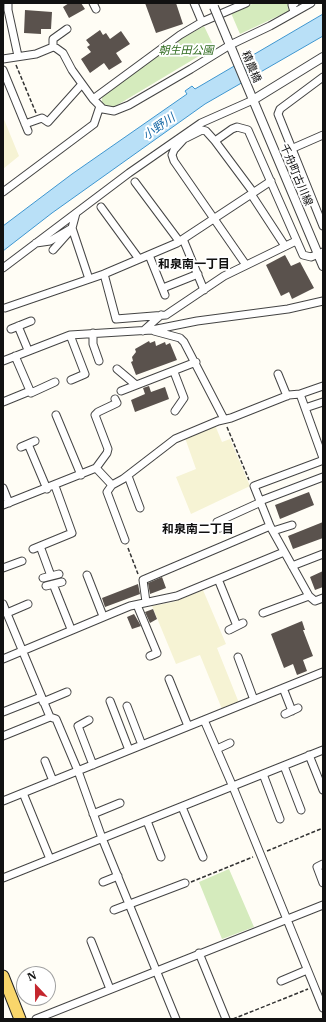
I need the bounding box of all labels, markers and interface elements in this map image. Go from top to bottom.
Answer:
park label: 朝生田公園 [159,44,213,58]
street label: 精農橋 [238,49,264,85]
water label: 小野川 [140,111,178,143]
street label: 千舟町古川線 [277,142,315,208]
district label: 和泉南一丁目 [158,258,230,272]
district label: 和泉南二丁目 [162,523,234,537]
north arrow [16,966,56,1006]
text: N [25,968,39,984]

